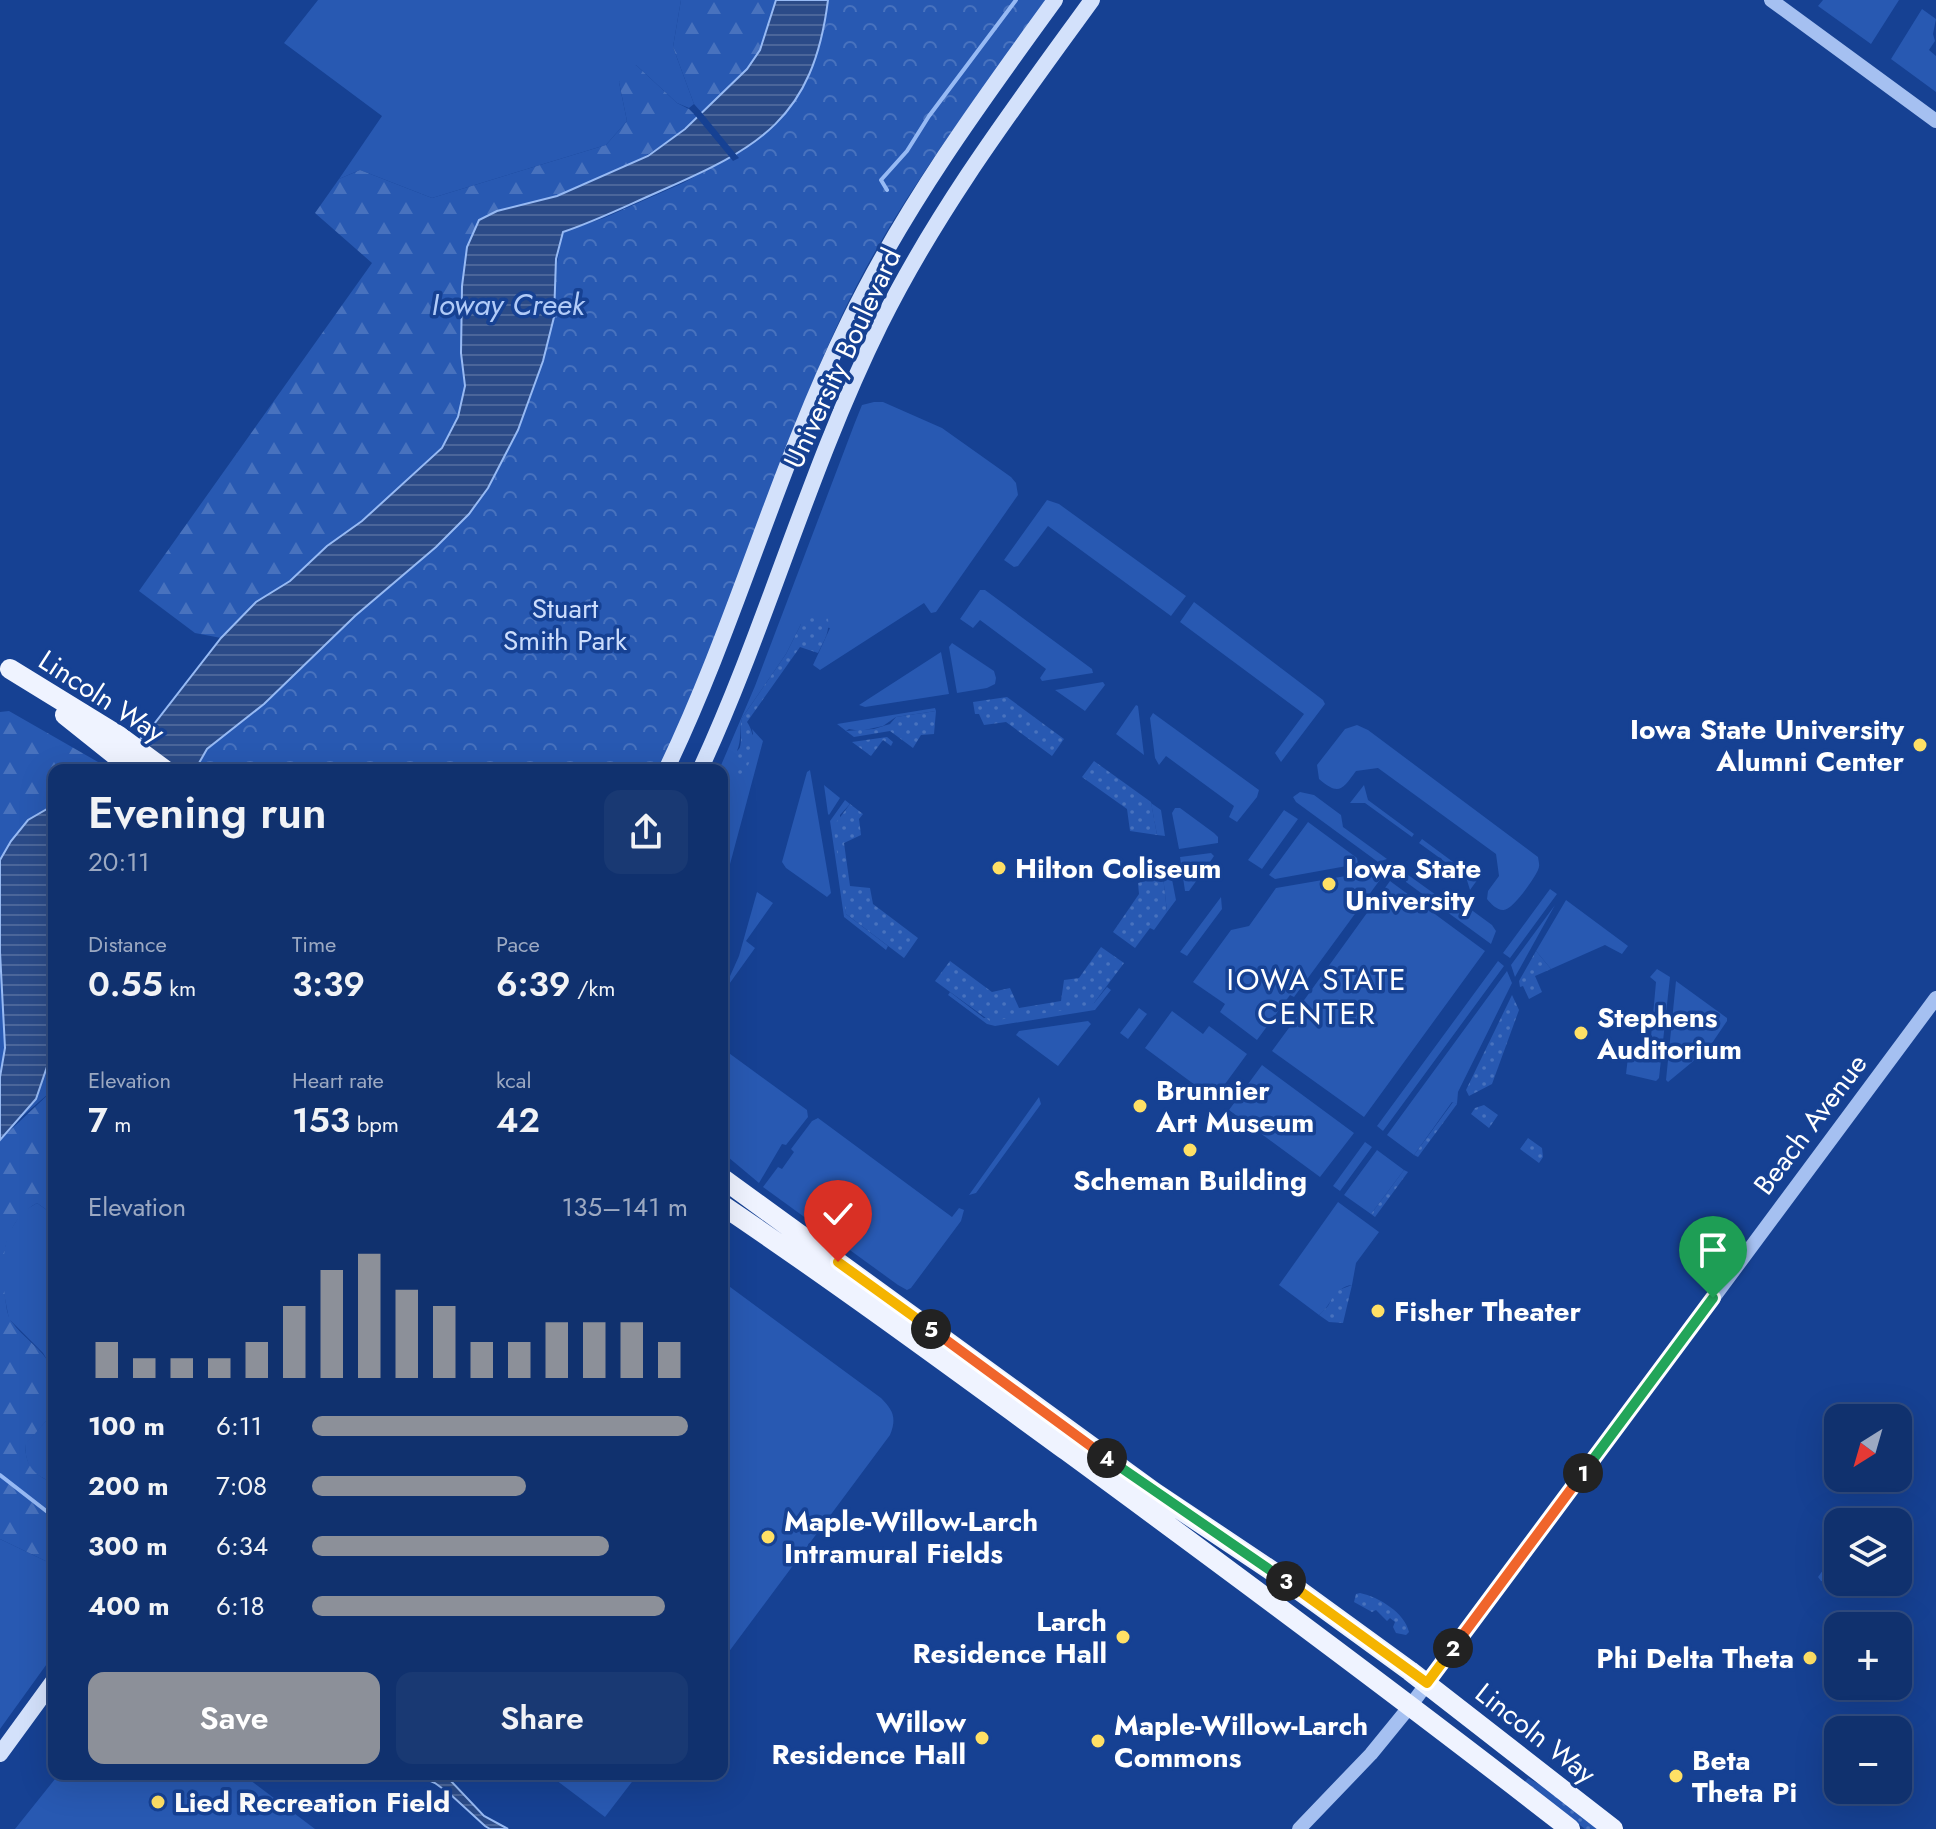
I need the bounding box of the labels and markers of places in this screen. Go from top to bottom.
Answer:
place label: Iowa State University Alumni Center [1630,709,1904,782]
marker: Iowa State University Alumni Center [1911,736,1929,754]
place label: Hilton Coliseum [1015,848,1222,889]
place label: Iowa State University [1345,848,1481,921]
marker: Hilton Coliseum [990,859,1008,877]
marker: Iowa State University [1320,875,1338,893]
place label: Stephens Auditorium [1596,997,1742,1070]
marker: Stephens Auditorium [1572,1024,1590,1042]
place label: Brunnier Art Museum [1155,1070,1314,1143]
marker: Brunnier Art Museum [1131,1097,1149,1115]
marker: Scheman Building [1181,1141,1199,1159]
place label: Scheman Building [1073,1160,1307,1201]
pin [804,1180,872,1262]
pin [1679,1216,1747,1298]
place label: Fisher Theater [1394,1291,1582,1332]
marker: Fisher Theater [1369,1302,1387,1320]
pin: 5 [911,1309,951,1349]
pin: 4 [1087,1438,1127,1478]
pin: 1 [1563,1453,1603,1493]
place label: Maple-Willow-Larch Intramural Fields [784,1501,1038,1574]
marker: Maple-Willow-Larch Intramural Fields [759,1528,777,1546]
pin: 3 [1266,1561,1306,1601]
place label: Larch Residence Hall [912,1601,1107,1674]
marker: Larch Residence Hall [1114,1628,1132,1646]
pin: 2 [1433,1628,1473,1668]
place label: Phi Delta Theta [1596,1638,1794,1679]
marker: Phi Delta Theta [1801,1649,1819,1667]
place label: Willow Residence Hall [771,1702,967,1775]
place label: Maple-Willow-Larch Commons [1114,1705,1368,1778]
marker: Willow Residence Hall [973,1729,991,1747]
marker: Maple-Willow-Larch Commons [1089,1732,1107,1750]
place label: Beta Theta Pi [1692,1740,1797,1813]
marker: Beta Theta Pi [1667,1767,1685,1785]
place label: Lied Recreation Field [174,1782,450,1823]
marker: Lied Recreation Field [149,1793,167,1811]

